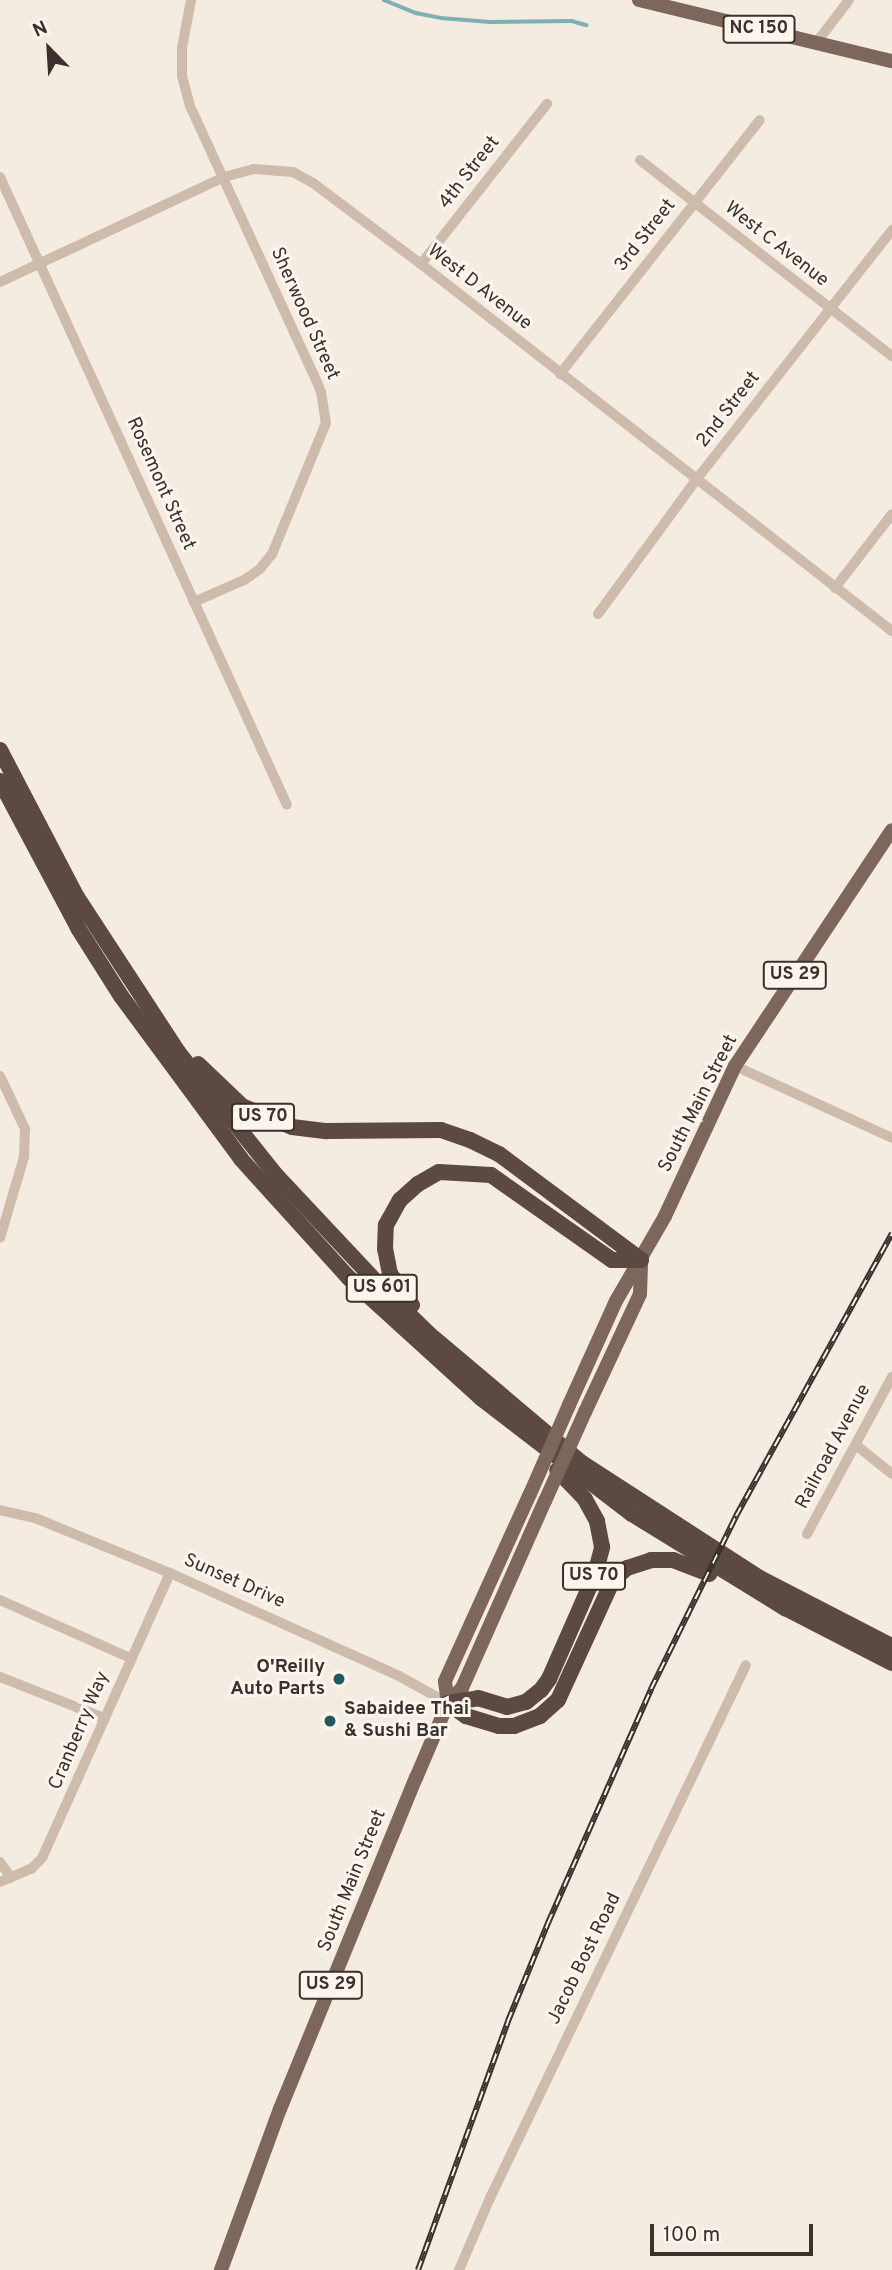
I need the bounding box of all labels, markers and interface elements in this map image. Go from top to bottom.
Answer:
north arrow [14,14,84,84]
road number: NC 150 [722,15,796,44]
text: N [29,16,52,44]
street label: 4th Street [435,132,505,214]
street label: 3rd Street [611,195,681,277]
street label: West C Avenue [719,197,833,293]
street label: West D Avenue [422,240,536,336]
street label: Sherwood Street [265,244,343,384]
street label: 2nd Street [692,367,766,453]
street label: Rosemont Street [121,414,199,554]
road number: US 29 [762,960,828,990]
street label: South Main Street [654,1031,744,1177]
road number: US 70 [230,1102,296,1132]
road number: US 601 [345,1274,419,1302]
street label: Railroad Avenue [791,1380,877,1514]
street label: Sunset Drive [180,1550,288,1614]
road number: US 70 [561,1562,627,1590]
place label: O'Reilly Auto Parts [230,1657,325,1701]
street label: Cranberry Way [45,1668,115,1794]
marker: O'Reilly Auto Parts [331,1671,347,1687]
place label: Sabaidee Thai & Sushi Bar [344,1699,469,1743]
marker: Sabaidee Thai & Sushi Bar [322,1713,338,1729]
street label: South Main Street [314,1807,392,1955]
street label: Jacob Bost Road [543,1890,627,2028]
road number: US 29 [298,1970,364,1999]
scale bar [654,2210,817,2254]
text: 100 m [663,2222,720,2249]

